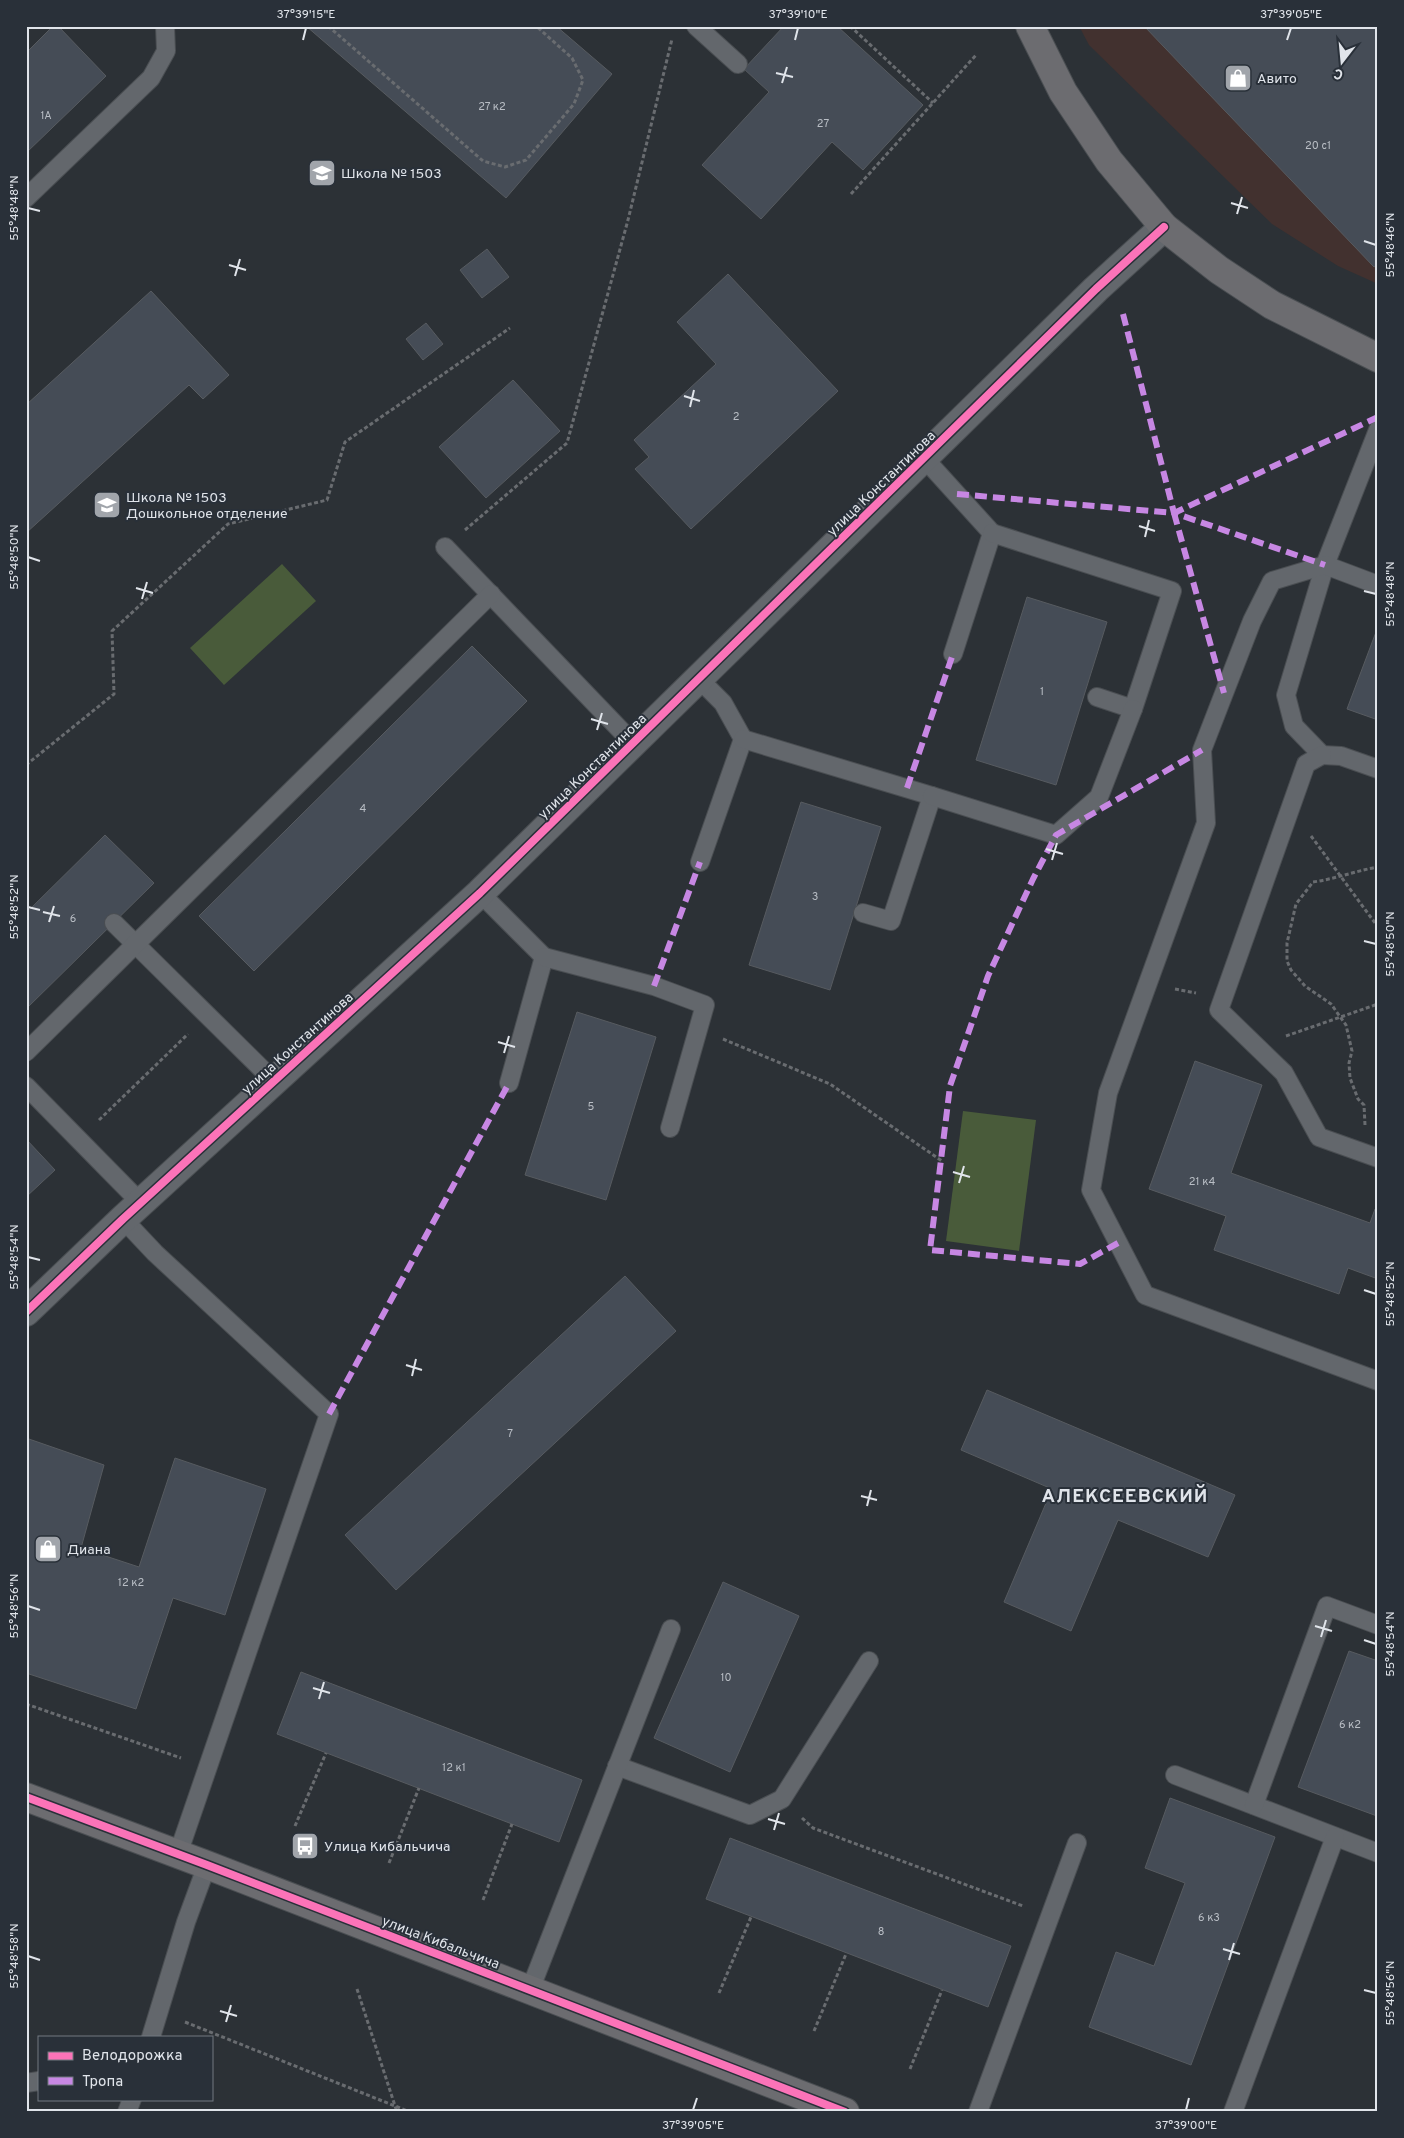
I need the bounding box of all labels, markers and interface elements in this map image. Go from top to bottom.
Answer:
text: 37°39'15"E [277,7,335,23]
text: 37°39'10"E [768,7,828,23]
text: 37°39'05"E [1260,7,1322,23]
north arrow [1316,38,1366,88]
shop icon: Авито [1223,63,1253,93]
text: С [1332,64,1345,82]
place label: Авито [1257,71,1297,88]
house number: 27 к2 [478,100,506,114]
house number: 1А [40,109,52,123]
house number: 27 [817,117,829,131]
house number: 20 с1 [1305,139,1331,153]
school or university icon: Школа № 1503 [307,158,337,188]
place label: Школа № 1503 [341,166,442,183]
text: 55°48'48"N [7,175,23,241]
text: 55°48'46"N [1383,212,1399,278]
house number: 2 [733,410,739,424]
street label: улица Константинова [824,428,940,540]
school or university icon: Школа № 1503 Дошкольное отделение [92,490,122,520]
place label: Школа № 1503 Дошкольное отделение [126,490,288,523]
text: 55°48'50"N [7,524,23,590]
text: 55°48'48"N [1383,561,1399,627]
house number: 1 [1040,685,1044,699]
street label: улица Константинова [535,711,651,823]
house number: 4 [360,802,367,816]
text: 55°48'52"N [7,874,23,940]
house number: 3 [812,890,818,904]
text: 55°48'50"N [1383,911,1399,977]
house number: 6 [70,912,76,926]
street label: улица Константинова [239,990,357,1099]
house number: 5 [588,1100,595,1114]
house number: 21 к4 [1189,1175,1215,1189]
text: 55°48'54"N [7,1224,23,1290]
text: 55°48'52"N [1383,1261,1399,1327]
house number: 7 [507,1427,513,1441]
district label: АЛЕКСЕЕВСКИЙ [1042,1484,1208,1509]
shop icon: Диана [33,1534,63,1564]
place label: Диана [67,1542,111,1559]
text: 55°48'56"N [7,1573,23,1639]
house number: 12 к2 [118,1576,144,1590]
text: 55°48'54"N [1383,1611,1399,1677]
house number: 10 [720,1671,732,1685]
house number: 6 к2 [1339,1718,1361,1732]
house number: 12 к1 [442,1761,466,1775]
bus stop icon: Улица Кибальчича [290,1831,320,1861]
place label: Улица Кибальчича [324,1839,450,1856]
house number: 6 к3 [1198,1911,1220,1925]
street label: улица Кибальчича [379,1913,502,1974]
text: 55°48'58"N [7,1923,23,1989]
house number: 8 [878,1925,884,1939]
text: 55°48'56"N [1383,1960,1399,2026]
legend [38,2036,212,2100]
text: Велодорожка [82,2047,182,2066]
text: Тропа [82,2073,123,2092]
text: 37°39'05"E [662,2118,724,2134]
text: 37°39'00"E [1155,2118,1217,2134]

